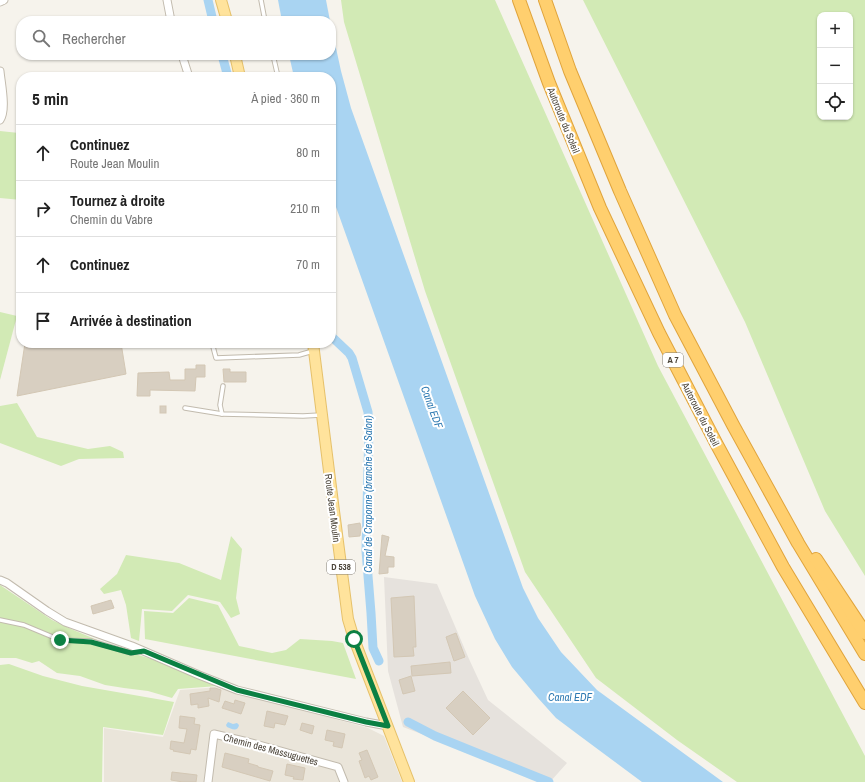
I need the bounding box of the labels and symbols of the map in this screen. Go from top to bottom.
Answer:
street label: Autoroute du Soleil [544,84,583,155]
road number: A 7 [663,353,683,367]
street label: Autoroute du Soleil [678,379,722,448]
water label: Canal EDF [418,384,446,431]
water label: Canal de Craponne (branche de Salon) [361,415,375,573]
street label: Route Jean Moulin [322,473,343,543]
road number: D 538 [327,560,355,574]
route start [345,630,363,648]
route end [51,631,69,649]
water label: Canal EDF [548,690,593,704]
street label: Chemin des Massuguettes [222,731,320,768]

